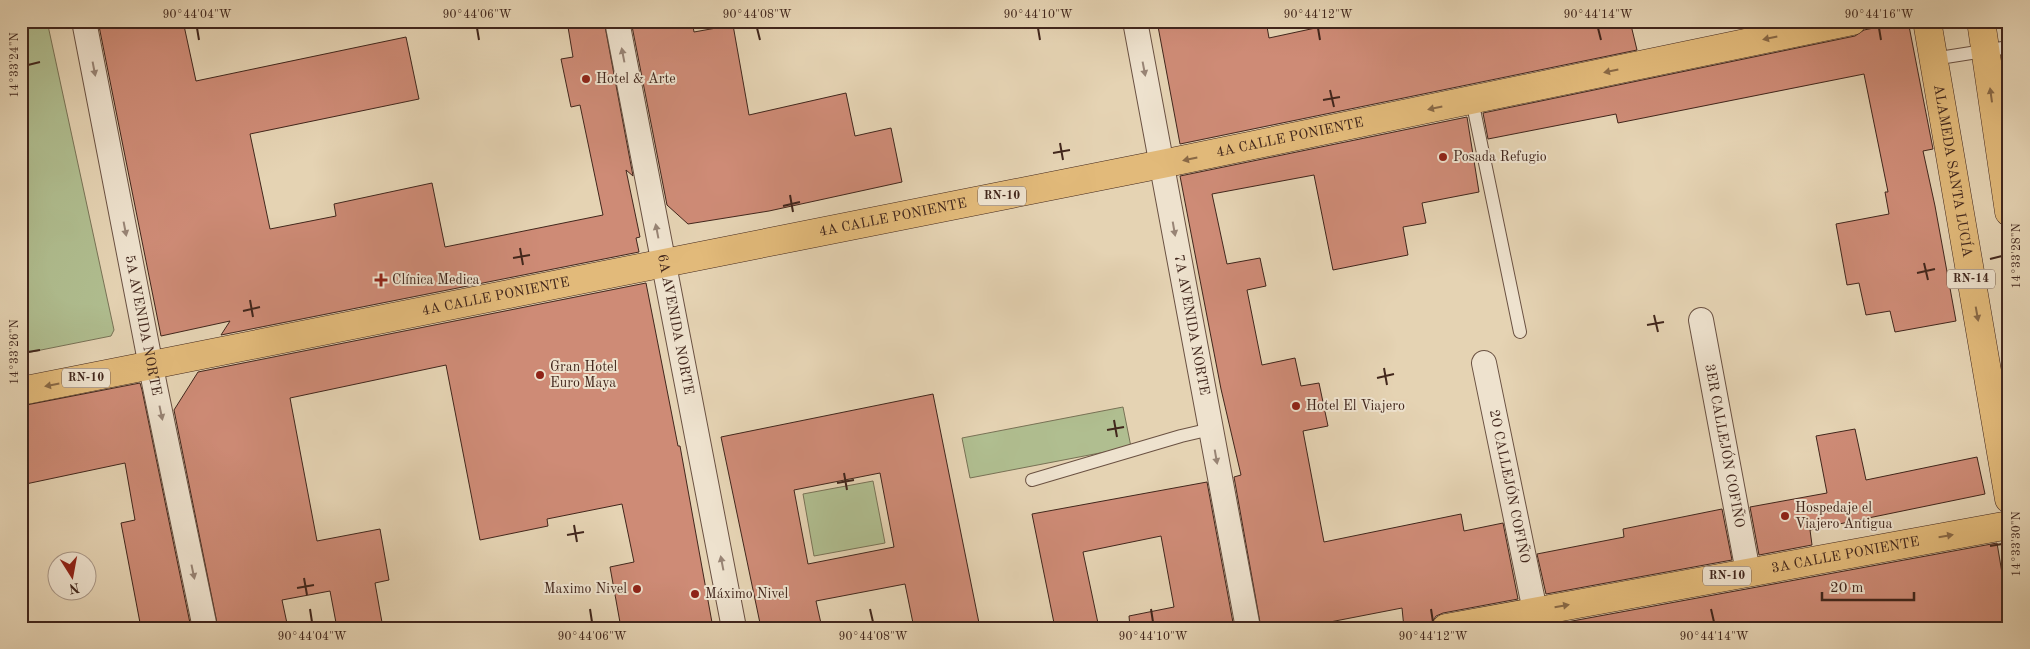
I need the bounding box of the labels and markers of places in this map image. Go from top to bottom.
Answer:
place label: Hotel & Arte [596,72,676,86]
marker: Hotel & Arte [580,73,592,85]
place label: Posada Refugio [1453,150,1547,164]
marker: Posada Refugio [1437,151,1449,163]
marker: Clínica Medica [374,273,388,287]
place label: Clínica Medica [392,273,480,287]
place label: Gran Hotel Euro Maya [550,360,618,390]
marker: Gran Hotel Euro Maya [534,369,546,381]
place label: Hotel El Viajero [1306,399,1405,413]
marker: Hotel El Viajero [1290,400,1302,412]
place label: Hospedaje el Viajero Antigua [1795,501,1892,531]
marker: Hospedaje el Viajero Antigua [1779,510,1791,522]
place label: Maximo Nivel [544,582,627,596]
marker: Maximo Nivel [631,583,643,595]
place label: Máximo Nivel [705,587,788,601]
marker: Máximo Nivel [689,588,701,600]

